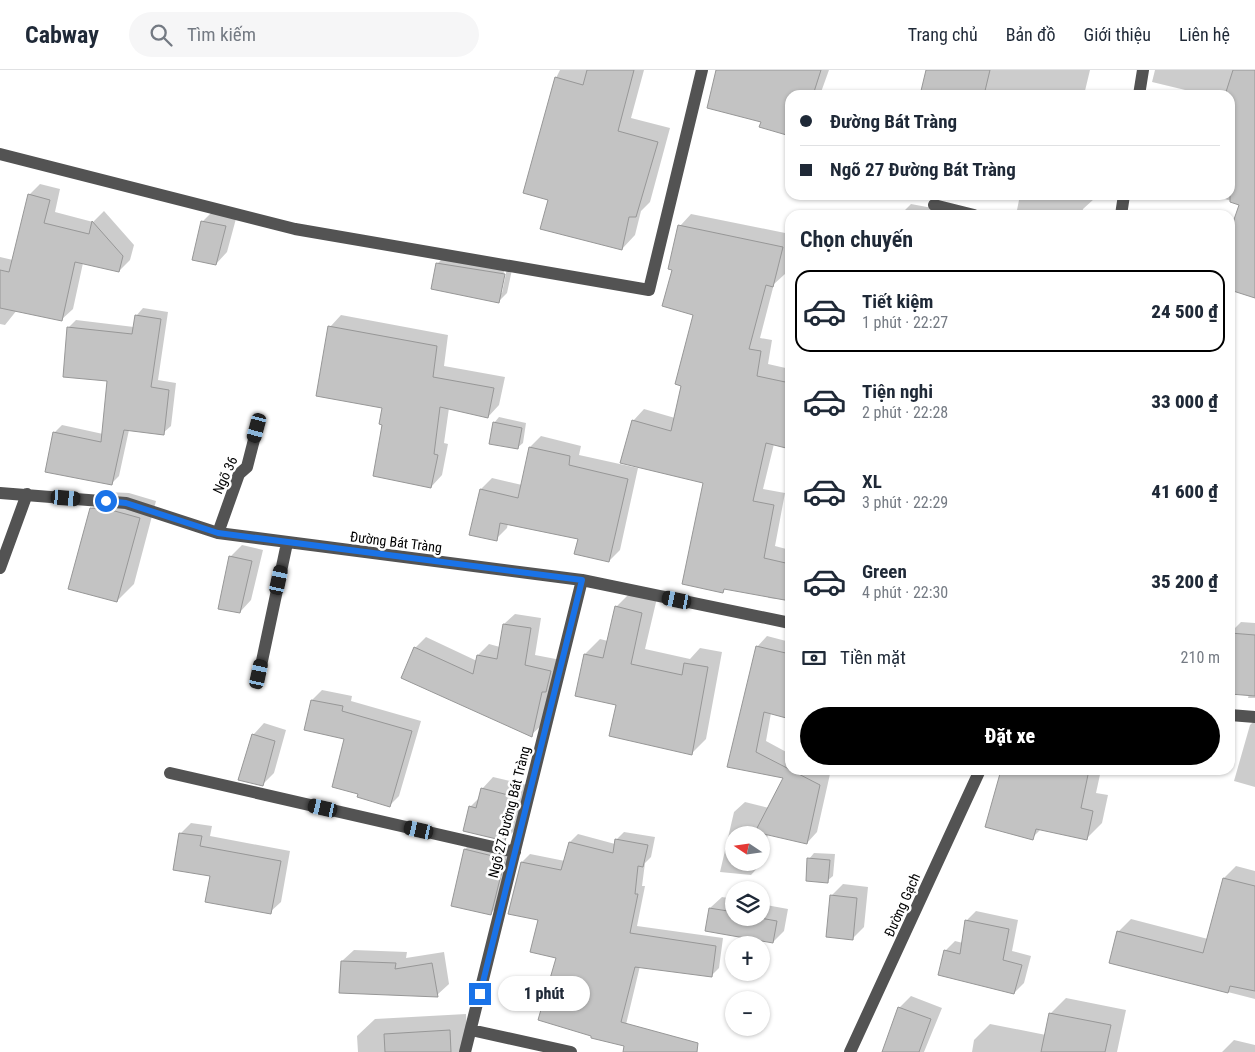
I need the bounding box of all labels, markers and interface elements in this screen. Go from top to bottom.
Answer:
search box [129,12,479,57]
text: Cabway [25,21,99,49]
icon: search [147,21,175,49]
text: Tìm kiếm [187,23,256,46]
text: Trang chủ [908,24,978,45]
text: Bản đồ [1006,24,1056,45]
text: Giới thiệu [1084,24,1151,45]
text: Liên hệ [1179,24,1230,45]
text: Đường Bát Tràng [830,110,957,133]
text: Ngõ 27 Đường Bát Tràng [830,158,1016,181]
text: Chọn chuyến [800,227,913,252]
icon: car [802,289,847,334]
text: Tiết kiệm [862,290,933,313]
text: 24 500 ₫ [1151,300,1218,323]
text: 1 phút · 22:27 [862,313,948,332]
icon: car [802,379,847,424]
text: Tiện nghi [862,380,933,403]
text: 33 000 ₫ [1151,390,1218,413]
text: 2 phút · 22:28 [862,403,948,422]
car [245,412,268,444]
street label: Ngõ 36 [209,454,241,496]
icon: car [802,469,847,514]
text: XL [862,470,882,493]
text: 41 600 ₫ [1151,480,1218,503]
car [50,489,81,507]
route start [95,490,117,512]
text: 3 phút · 22:29 [862,493,948,512]
street label: Đường Bát Tràng [349,528,443,556]
icon: car [802,559,847,604]
text: Green [862,560,907,583]
car [268,564,289,596]
text: 35 200 ₫ [1151,570,1218,593]
text: 4 phút · 22:30 [862,583,948,602]
car [660,590,693,610]
icon: cash [800,644,828,672]
text: Tiền mặt [840,646,906,669]
text: 210 m [1181,648,1220,667]
car [248,658,269,690]
button: Đặt xe [800,707,1220,765]
street label: Ngõ 27 Đường Bát Tràng [485,744,533,880]
car [306,797,339,819]
car [402,819,435,841]
north arrow [725,826,770,871]
map controls [725,826,770,1036]
street label: Đường Gạch [881,871,923,939]
button: layers [725,881,770,926]
button: + [725,936,770,981]
callout: 1 phút [498,976,590,1012]
route end [469,983,491,1005]
text: 1 phút [524,984,564,1003]
button: − [725,991,770,1036]

